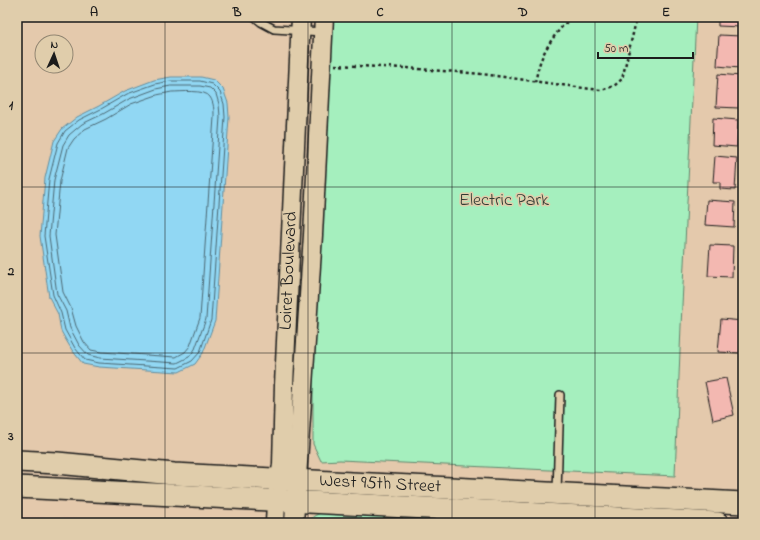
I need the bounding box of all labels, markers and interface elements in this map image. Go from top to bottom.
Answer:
text: A [90,3,98,22]
text: B [232,3,242,22]
text: C [376,3,384,22]
text: D [517,3,528,22]
text: E [662,3,670,22]
north arrow [34,34,74,74]
scale bar [598,34,693,60]
text: N [50,37,59,53]
text: 50 m [604,40,628,58]
text: 1 [9,96,14,115]
park label: Electric Park [459,188,549,214]
street label: Loiret Boulevard [274,211,305,331]
text: 2 [7,262,15,281]
text: 3 [7,427,14,446]
street label: West 95th Street [319,468,442,501]

